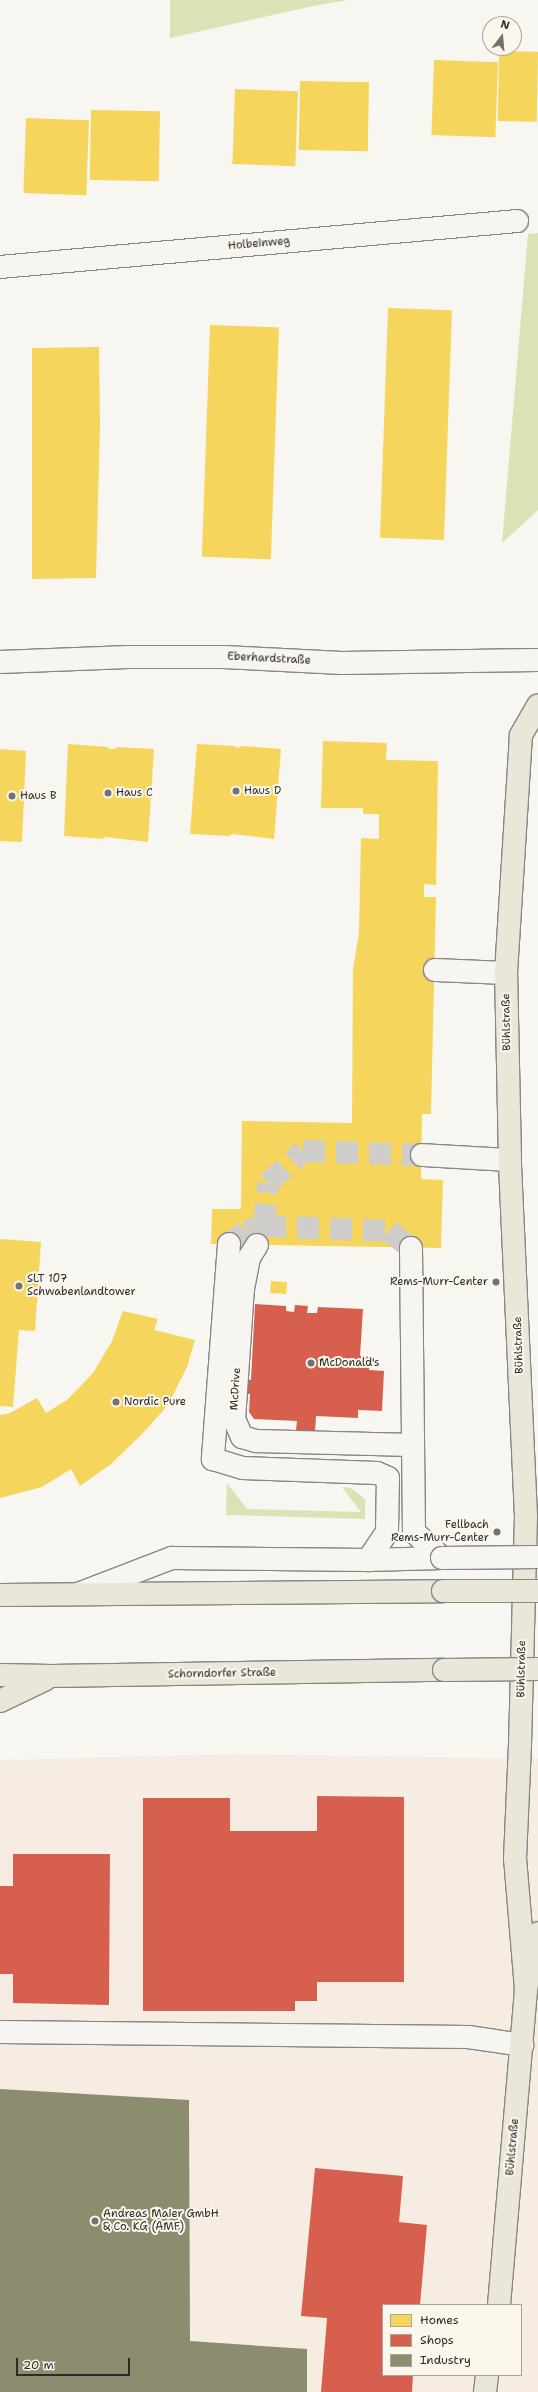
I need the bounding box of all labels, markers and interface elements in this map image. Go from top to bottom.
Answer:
north arrow [482,16,522,56]
text: N [499,17,511,33]
street label: Holbeinweg [227,235,291,253]
street label: Eberhardstraße [227,650,311,668]
place label: Haus D [244,784,281,798]
place label: Haus C [116,786,153,800]
marker: Haus D [231,786,241,796]
marker: Haus C [103,788,113,798]
place label: Haus B [20,789,57,803]
marker: Haus B [7,791,17,801]
street label: Bühlstraße [500,993,514,1051]
place label: SLT 107 Schwabenlandtower [27,1273,136,1299]
place label: Rems-Murr-Center [390,1275,488,1289]
marker: Rems-Murr-Center [491,1277,501,1287]
marker: SLT 107 Schwabenlandtower [14,1281,24,1291]
street label: Bühlstraße [511,1316,527,1374]
place label: McDonald's [319,1356,379,1370]
marker: McDonald's [306,1358,316,1368]
street label: McDrive [228,1367,244,1411]
place label: Nordic Pure [124,1395,186,1409]
marker: Nordic Pure [111,1397,121,1407]
place label: Fellbach Rems-Murr-Center [391,1519,489,1545]
marker: Fellbach Rems-Murr-Center [492,1527,502,1537]
street label: Bühlstraße [515,1640,529,1698]
street label: Schorndorfer Straße [168,1666,276,1682]
street label: Bühlstraße [504,2118,522,2176]
place label: Andreas Maier GmbH & Co. KG (AMF) [103,2208,219,2234]
marker: Andreas Maier GmbH & Co. KG (AMF) [90,2216,100,2226]
legend [382,2304,522,2376]
text: Homes [420,2312,459,2328]
text: Shops [420,2332,454,2348]
scale bar [18,2350,132,2376]
text: Industry [420,2352,471,2368]
text: 20 m [23,2357,54,2373]

